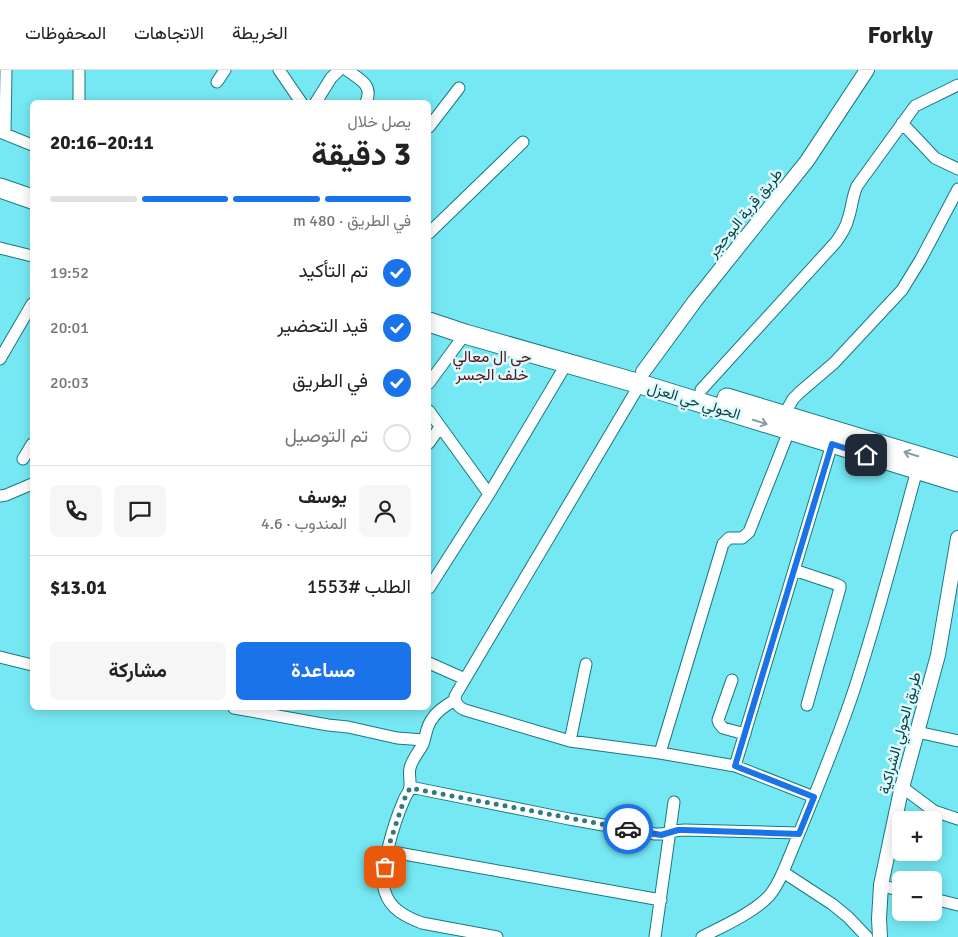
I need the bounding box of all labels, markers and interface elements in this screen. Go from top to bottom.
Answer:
text: Forkly [867,20,933,50]
text: المحفوظات [25,22,106,44]
text: الاتجاهات [134,22,204,44]
text: الخريطة [232,22,288,44]
text: يصل خلال [347,112,411,132]
text: 20:11–20:16 [50,131,154,155]
text: 3 دقيقة [311,135,411,174]
street label: طريق قرية البوحجر [703,165,787,263]
text: في الطريق · 480 m [293,211,411,231]
text: تم التأكيد [298,259,368,283]
icon: check [383,259,411,287]
text: 19:52 [50,263,89,283]
text: قيد التحضير [277,314,368,338]
icon: check [383,314,411,342]
text: 20:01 [50,318,89,338]
district label: حي ال معالي خلف الجسر [453,347,532,385]
text: في الطريق [292,369,368,393]
icon: check [383,369,411,397]
text: 20:03 [50,373,89,393]
street label: الحولي حي العزل [644,378,743,428]
one-way arrow [752,417,768,427]
text: تم التوصيل [285,424,368,448]
pin [845,434,887,476]
icon: home [852,441,880,469]
one-way arrow [904,449,920,459]
button: phone [50,485,102,537]
button: chat [114,485,166,537]
text: يوسف [298,485,347,509]
button: person [359,485,411,537]
text: المندوب · 4.6 [261,514,347,534]
text: الطلب #1553 [307,575,411,599]
text: $13.01 [50,576,107,600]
button: مشاركة [50,642,226,700]
button: مساعدة [236,642,411,700]
street label: طريق الحولي الشراكية [875,670,929,797]
courier [603,804,653,854]
map controls [892,811,942,921]
button: + [892,811,942,861]
icon: car [614,815,642,843]
pin [364,846,406,888]
icon: bag [371,853,399,881]
button: − [892,871,942,921]

